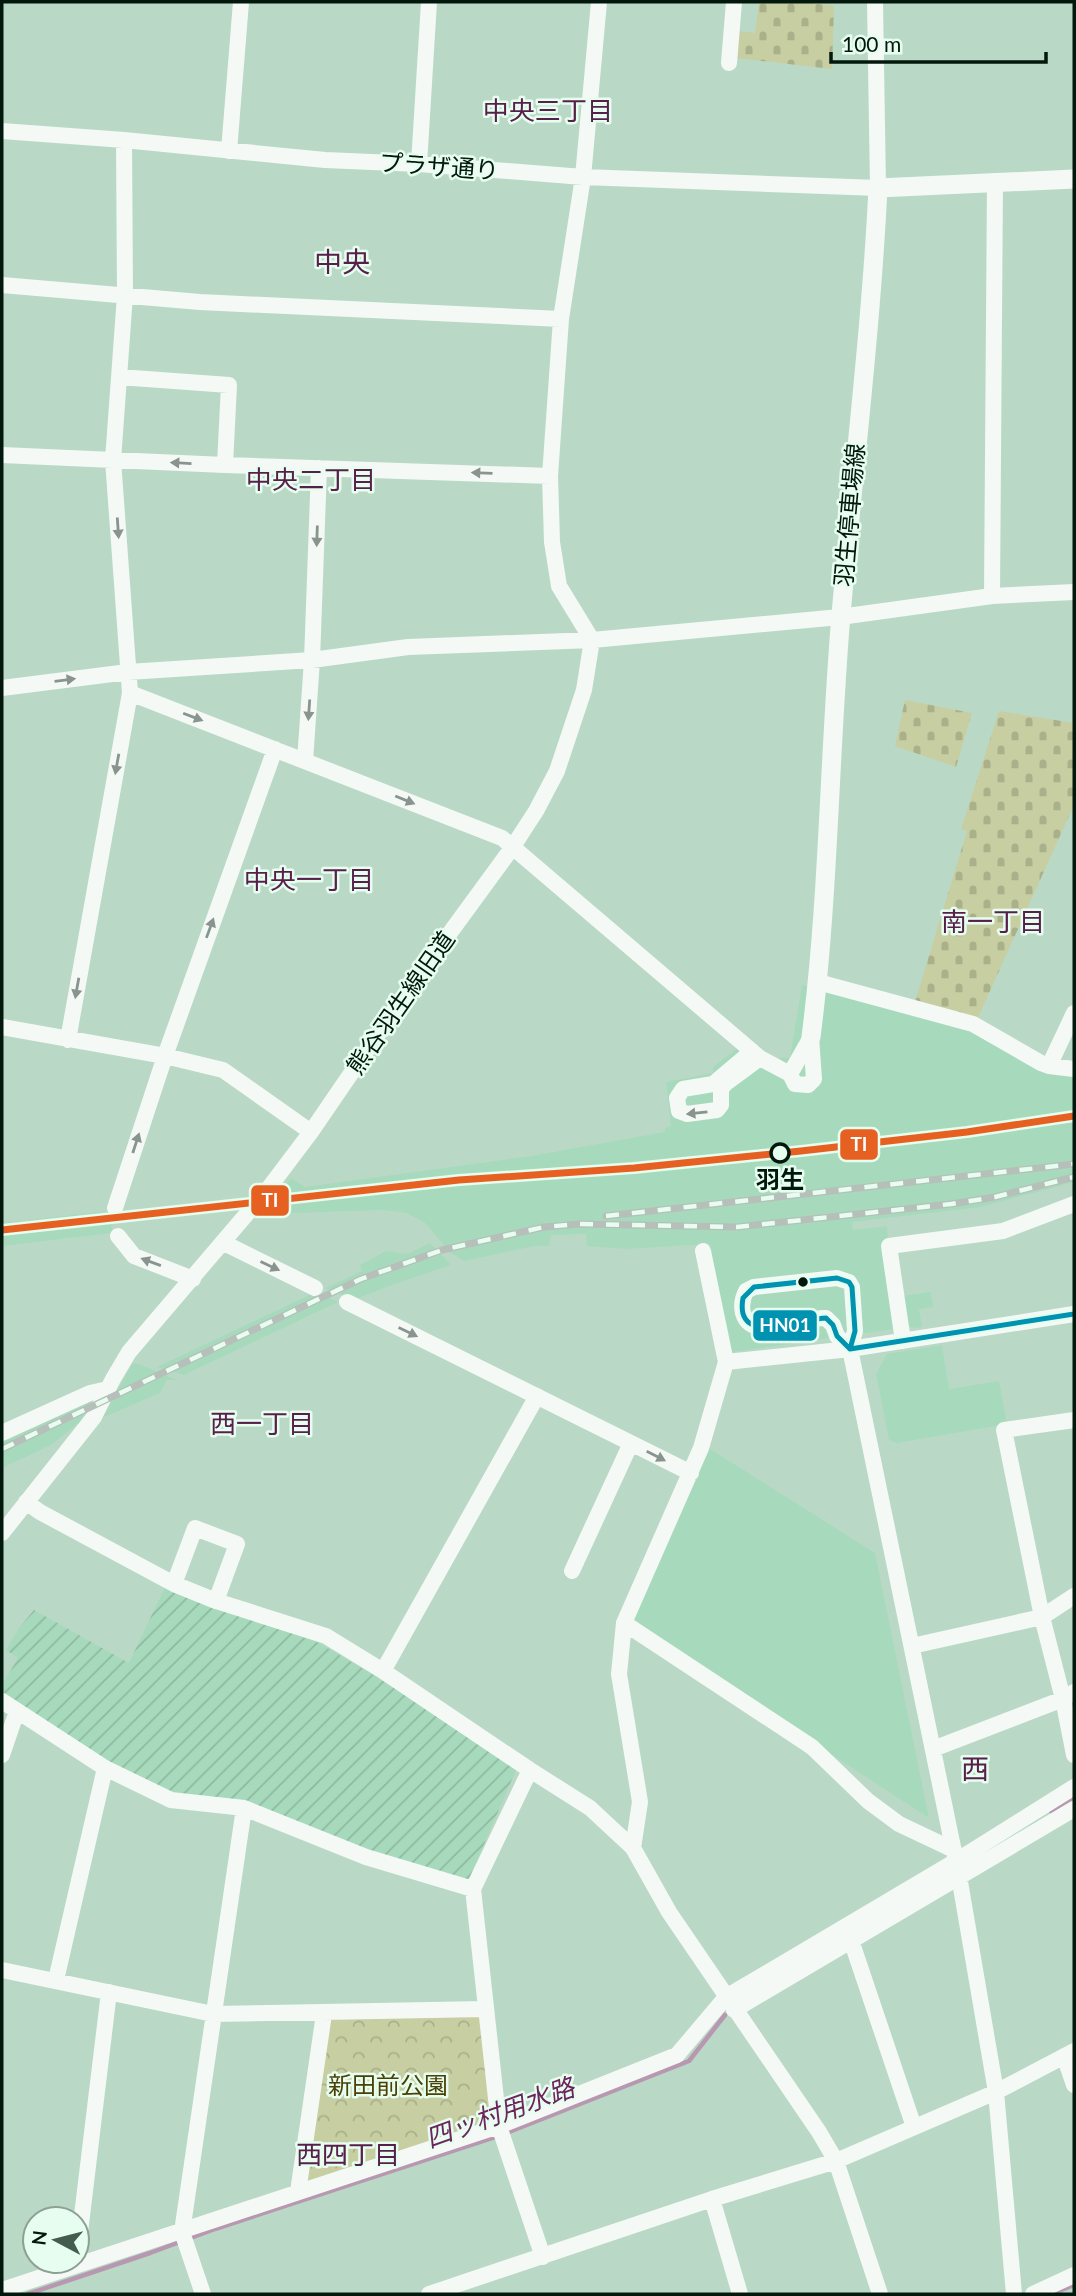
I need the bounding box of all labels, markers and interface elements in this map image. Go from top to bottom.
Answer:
scale bar [831,21,1046,65]
text: 100 m [842,31,901,56]
district label: 中央三丁目 [483,94,613,126]
street label: プラザ通り [378,147,500,184]
district label: 中央 [314,244,370,278]
street label: 羽生停車場線 [828,442,869,588]
one-way arrow [170,458,192,469]
district label: 中央二丁目 [246,463,376,495]
one-way arrow [471,468,493,479]
one-way arrow [113,517,124,539]
one-way arrow [311,526,322,548]
one-way arrow [54,674,76,685]
one-way arrow [303,699,314,721]
one-way arrow [183,712,204,723]
one-way arrow [111,753,122,775]
one-way arrow [395,795,416,806]
district label: 中央一丁目 [244,863,374,895]
district label: 南一丁目 [941,905,1045,937]
one-way arrow [205,918,216,939]
street label: 熊谷羽生線旧道 [340,925,460,1079]
one-way arrow [71,977,82,999]
one-way arrow [686,1107,708,1118]
line badge: TI [839,1128,879,1161]
text: TI [850,1132,868,1155]
one-way arrow [131,1133,142,1154]
marker: 羽生 [770,1143,790,1163]
place label: 羽生 [756,1164,804,1193]
line badge: TI [250,1184,290,1217]
text: TI [261,1188,279,1211]
one-way arrow [141,1257,162,1268]
one-way arrow [259,1261,280,1272]
unlabelled marker [796,1275,810,1289]
line badge: HN01 [752,1309,818,1342]
text: HN01 [759,1313,811,1336]
one-way arrow [399,1326,419,1338]
district label: 西一丁目 [210,1407,314,1439]
one-way arrow [646,1450,666,1461]
district label: 西 [961,1751,989,1785]
park label: 新田前公園 [328,2070,448,2099]
water label: 四ッ村用水路 [421,2070,580,2154]
district label: 西四丁目 [296,2138,400,2170]
north arrow [21,2205,91,2275]
text: N [26,2229,51,2247]

